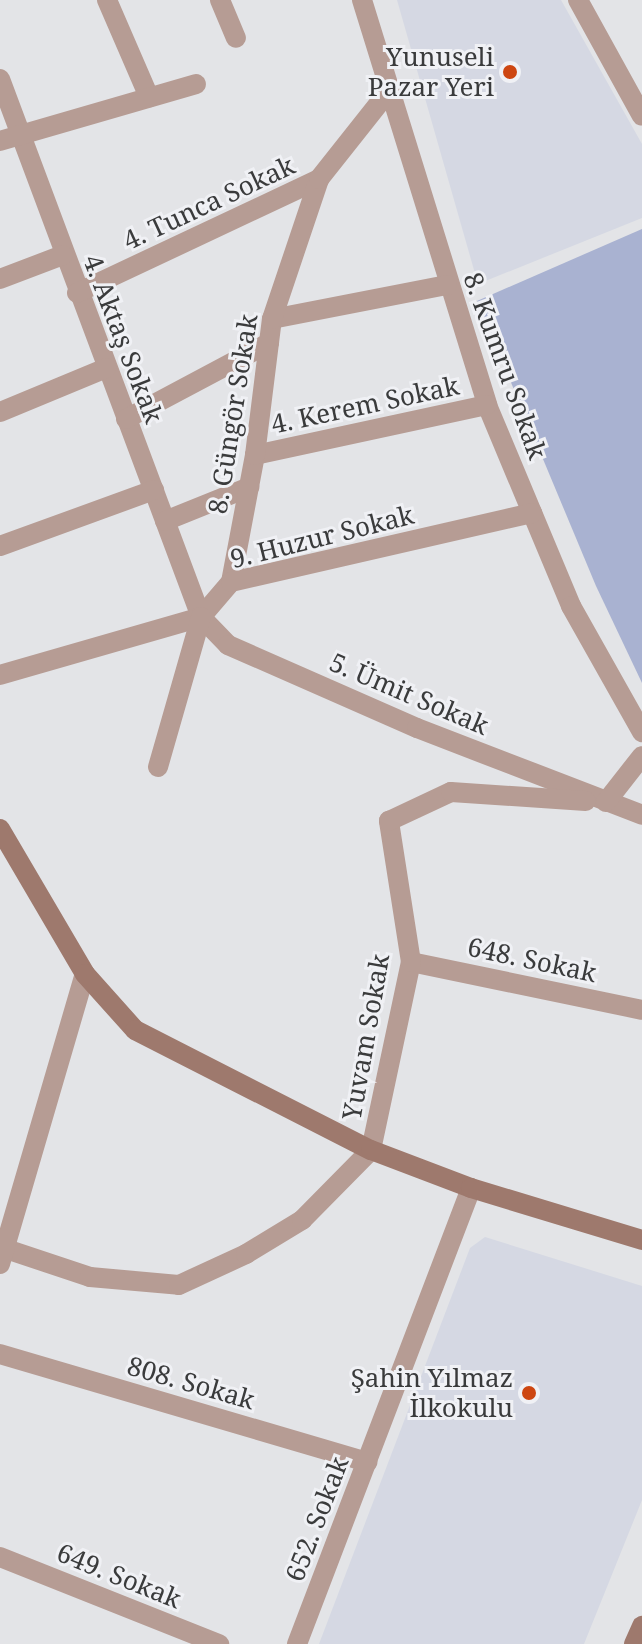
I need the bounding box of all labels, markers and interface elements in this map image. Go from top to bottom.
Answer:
place label: Yunuseli Pazar Yeri [368,41,494,102]
marker: Yunuseli Pazar Yeri [501,63,519,81]
street label: 4. Tunca Sokak [118,150,300,256]
street label: 4. Aktaş Sokak [77,250,169,428]
street label: 8. Kumru Sokak [457,268,553,464]
street label: 8. Güngör Sokak [202,312,264,516]
street label: 4. Kerem Sokak [268,370,462,440]
street label: 9. Huzur Sokak [227,499,417,575]
street label: 5. Ümit Sokak [325,647,493,741]
street label: 648. Sokak [465,931,599,989]
street label: Yuvam Sokak [336,952,396,1122]
street label: 808. Sokak [124,1350,258,1416]
place label: Şahin Yılmaz İlkokulu [351,1362,513,1424]
marker: Şahin Yılmaz İlkokulu [520,1384,538,1402]
street label: 652. Sokak [279,1452,355,1586]
street label: 649. Sokak [52,1537,186,1615]

